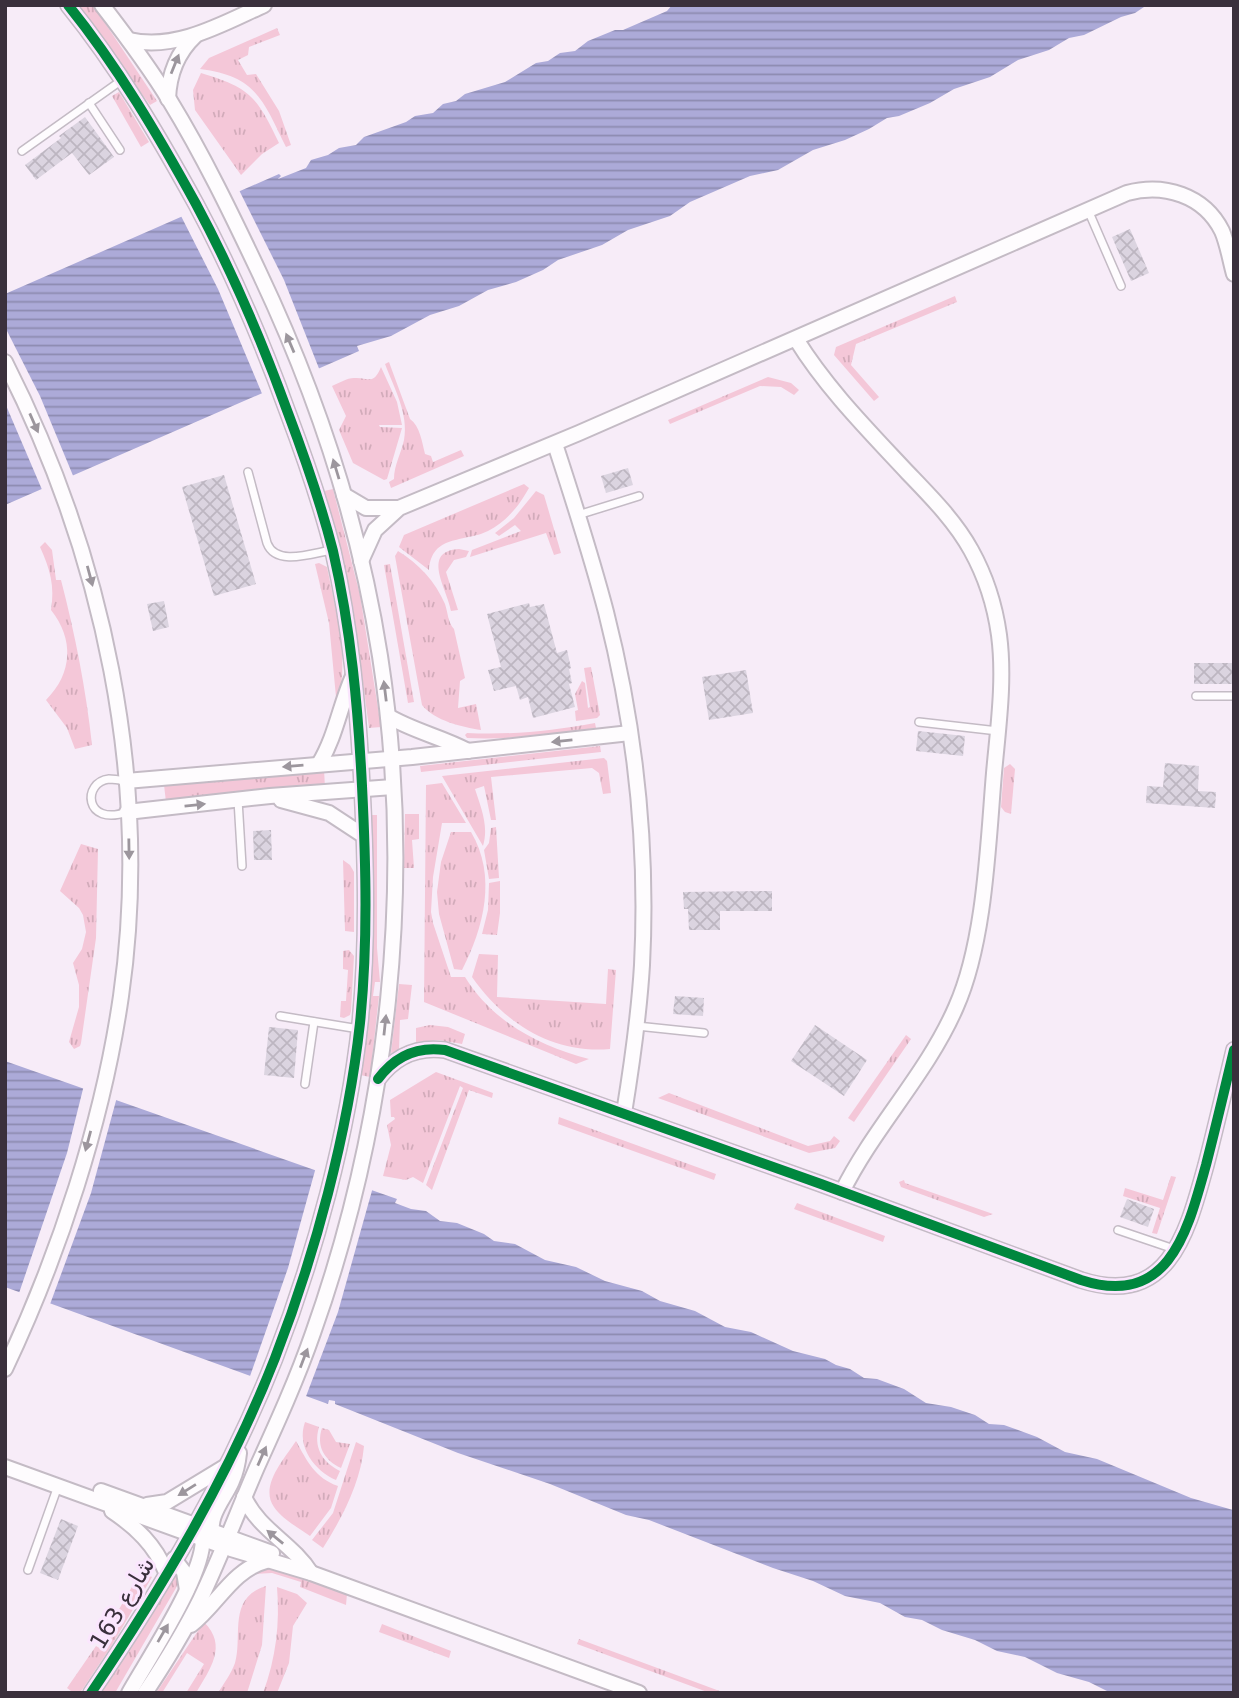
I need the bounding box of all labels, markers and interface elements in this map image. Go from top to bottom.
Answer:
one-way arrow [170,54,181,75]
one-way arrow [284,333,296,353]
one-way arrow [29,413,40,434]
one-way arrow [330,459,341,480]
one-way arrow [85,566,95,587]
one-way arrow [379,680,390,702]
one-way arrow [551,736,573,747]
one-way arrow [281,761,303,772]
one-way arrow [184,799,206,810]
one-way arrow [123,838,135,860]
one-way arrow [380,1014,391,1036]
one-way arrow [83,1131,93,1152]
one-way arrow [298,1347,309,1368]
one-way arrow [256,1446,268,1466]
one-way arrow [177,1484,196,1497]
one-way arrow [267,1529,285,1544]
street label: شارع 163 [85,1552,160,1654]
one-way arrow [157,1624,169,1643]

